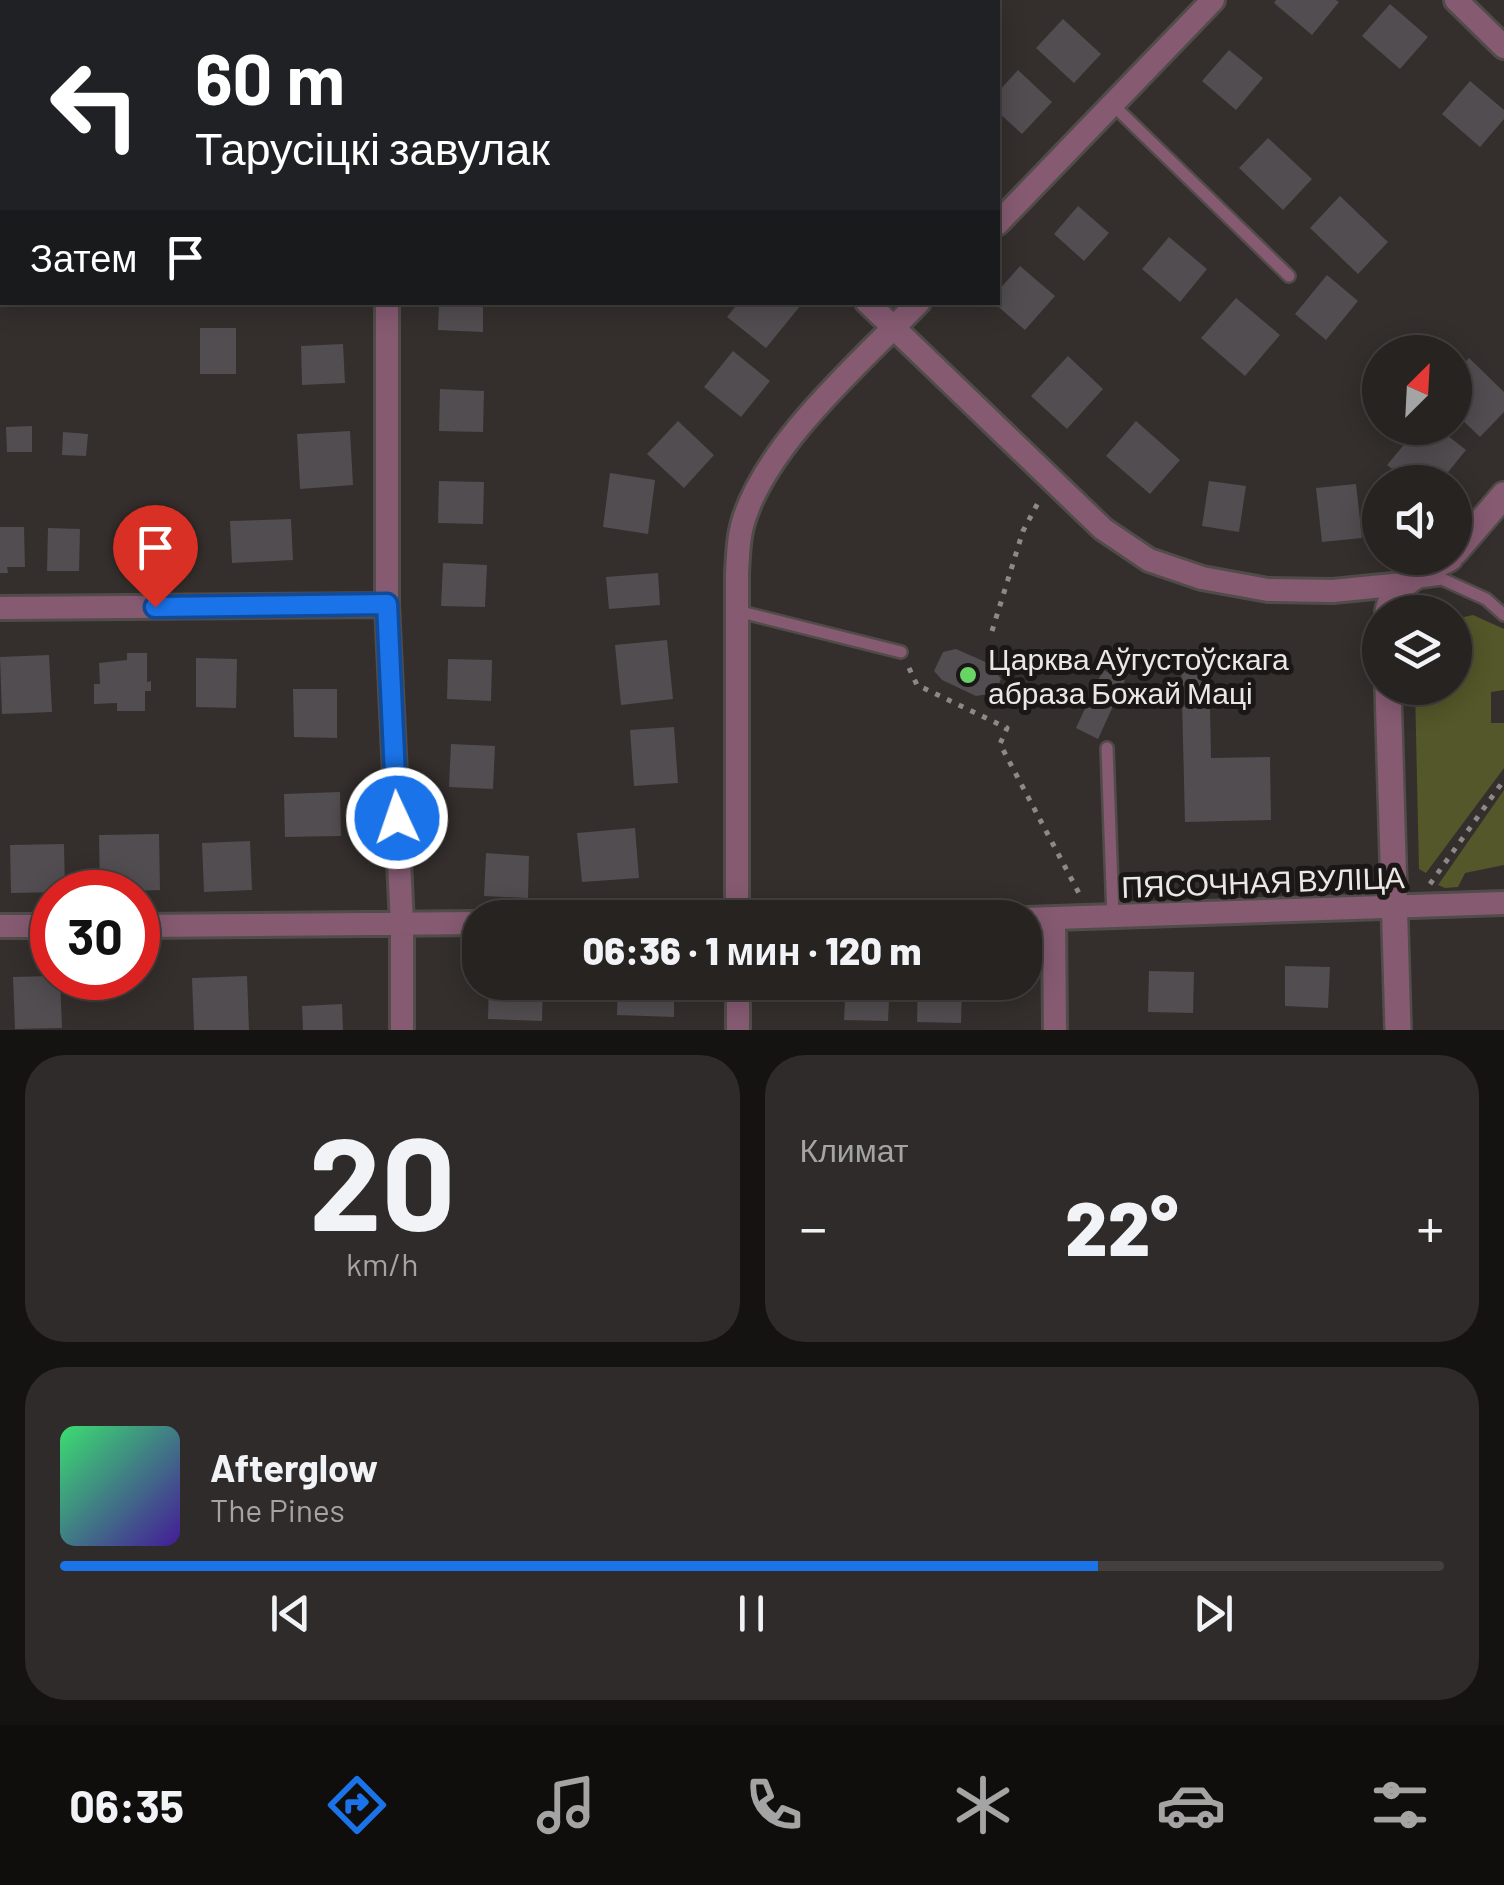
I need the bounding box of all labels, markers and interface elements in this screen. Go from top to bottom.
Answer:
text: 60 m [195,35,345,119]
icon: left [30,40,160,170]
text: Тарусіцкі завулак [195,120,550,174]
icon: arrive [158,230,213,285]
text: Затем [30,234,138,280]
north arrow [1362,335,1472,445]
map controls [1362,335,1472,705]
button: sound [1362,465,1472,575]
pin [113,505,198,608]
icon: arrive [128,520,183,575]
button: layers [1362,595,1472,705]
place label: Царква Аўгустоўскага абраза Божай Маці [988,640,1289,710]
marker: Царква Аўгустоўскага абраза Божай Маці [957,664,979,686]
position arrow [345,766,449,870]
street label: ПЯСОЧНАЯ ВУЛІЦА [1121,858,1405,904]
speed limit sign: 30 [30,870,160,1000]
text: 06:36 · 1 мин · 120 m [583,927,921,973]
text: 20 [309,1101,456,1257]
text: Климат [800,1130,908,1168]
text: 22° [1065,1181,1178,1271]
text: − [800,1193,827,1259]
text: + [1416,1193,1444,1259]
text: km/h [346,1244,418,1282]
text: Afterglow [210,1444,378,1490]
text: The Pines [210,1490,345,1528]
icon: previous [263,1586,318,1641]
icon: pause [724,1586,779,1641]
icon: next [1186,1586,1241,1641]
icon: directions [322,1770,392,1840]
icon: music [531,1770,601,1840]
icon: phone [739,1770,809,1840]
icon: climate [948,1770,1018,1840]
icon: car [1156,1770,1226,1840]
icon: filters [1365,1770,1435,1840]
text: 06:35 [69,1778,184,1832]

